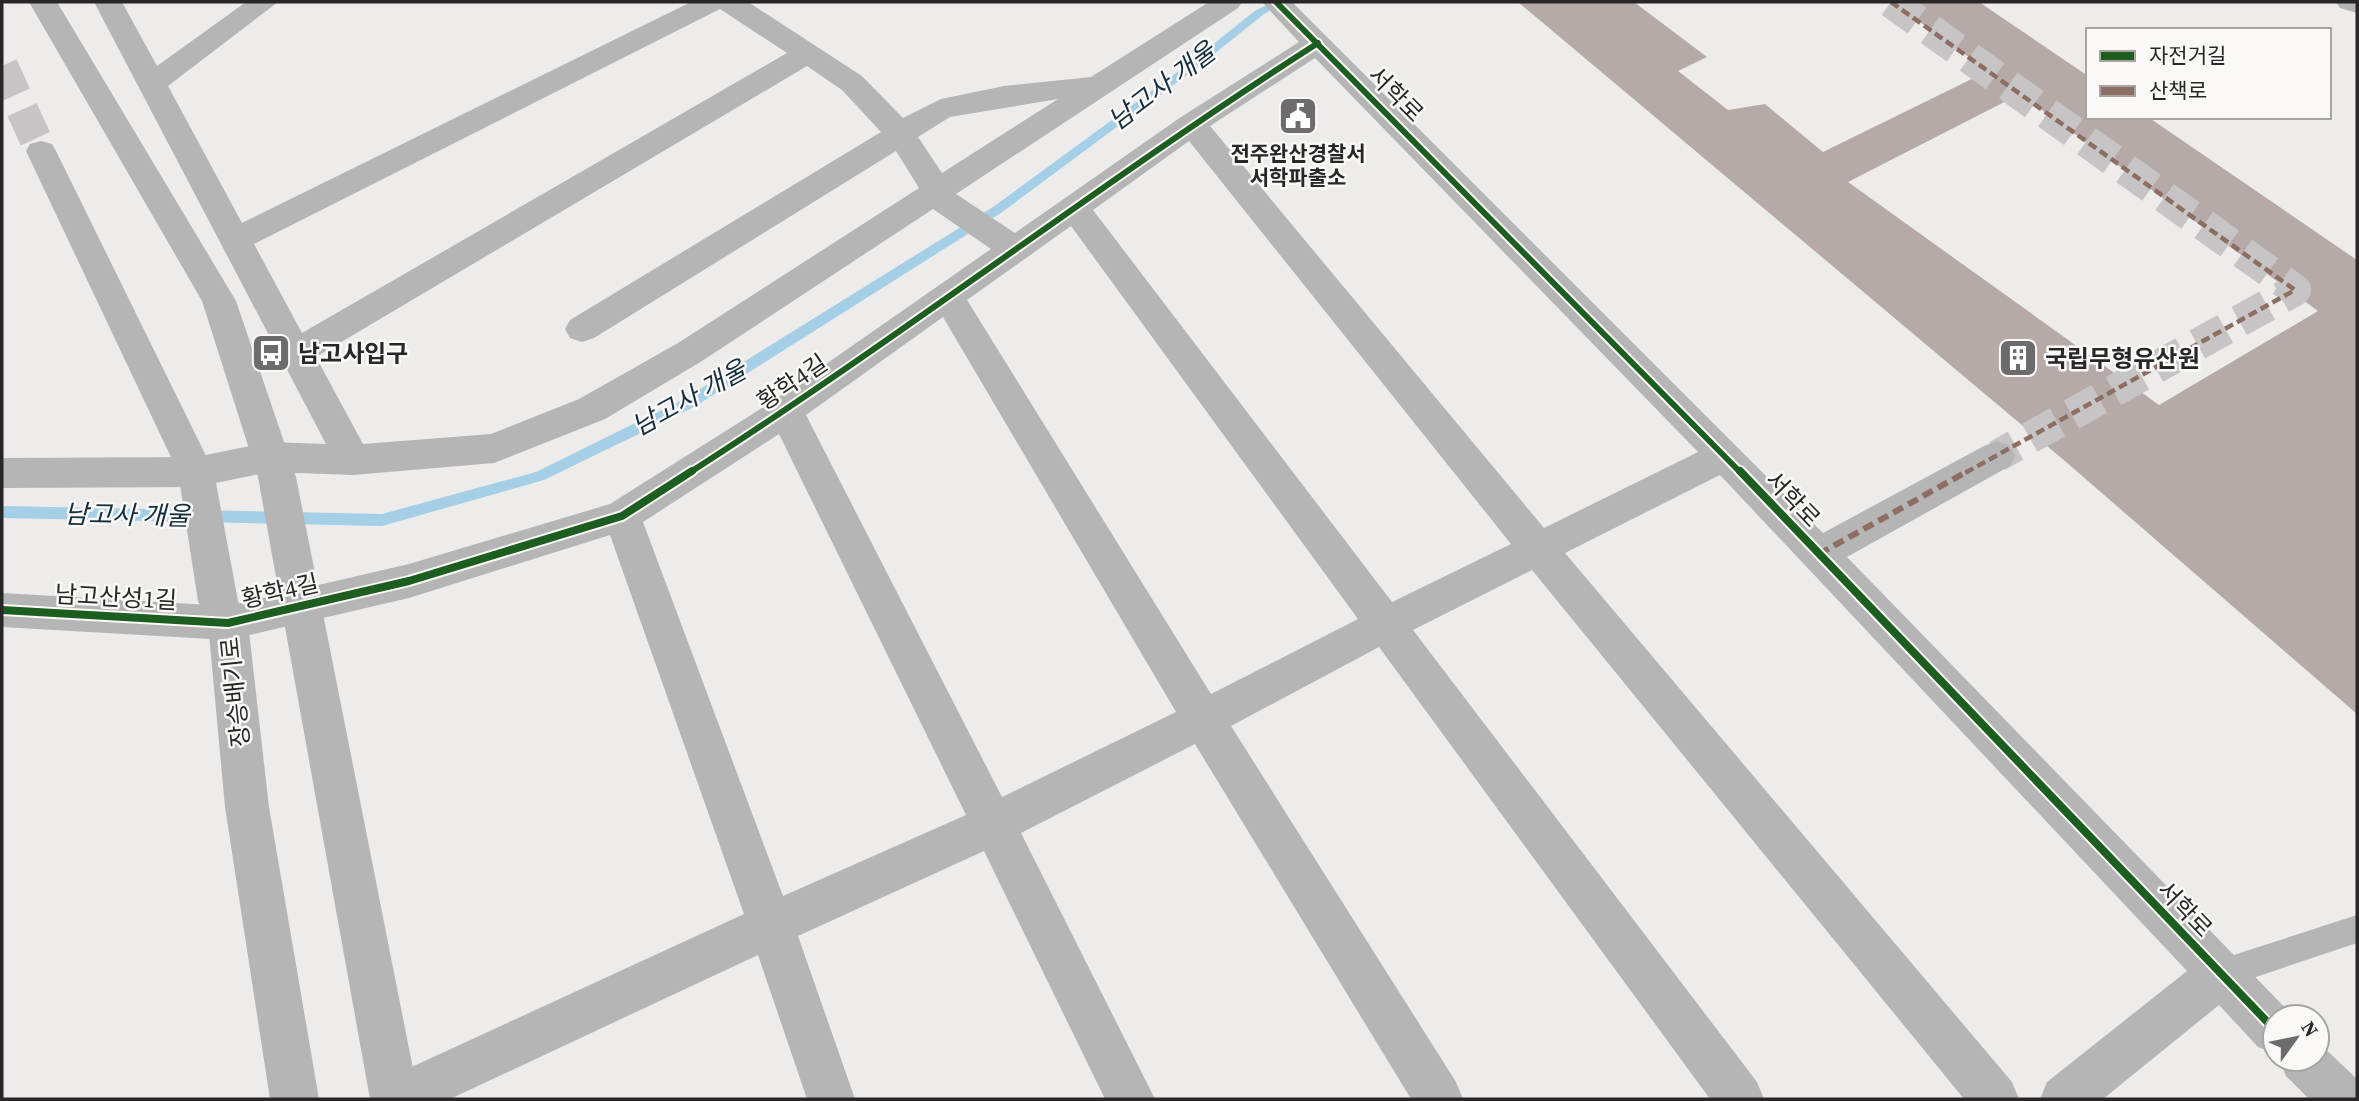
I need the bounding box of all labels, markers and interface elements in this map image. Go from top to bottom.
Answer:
legend [2086,28,2331,119]
water label: 남고사 개울 [1101,33,1225,138]
text: 자전거길 [2149,41,2226,70]
street label: 서학로 [1361,59,1431,129]
text: 산책로 [2149,76,2207,105]
public building icon: 전주완산경찰서 서학파출소 [1277,95,1319,137]
place label: 전주완산경찰서 서학파출소 [1230,139,1366,192]
bus stop icon: 남고사입구 [250,332,292,374]
place label: 남고사입구 [298,337,408,370]
building icon: 국립무형유산원 [1997,337,2039,379]
place label: 국립무형유산원 [2045,342,2200,375]
street label: 황학4길 [750,346,834,418]
water label: 남고사 개울 [625,351,755,444]
street label: 서학로 [1758,464,1828,534]
water label: 남고사 개울 [64,496,192,534]
street label: 황학4길 [238,566,322,616]
street label: 남고산성1길 [54,577,178,617]
street label: 장승배기로 [213,635,257,749]
street label: 서학로 [2150,874,2220,944]
north arrow [2261,1003,2331,1073]
text: N [2296,1016,2325,1042]

